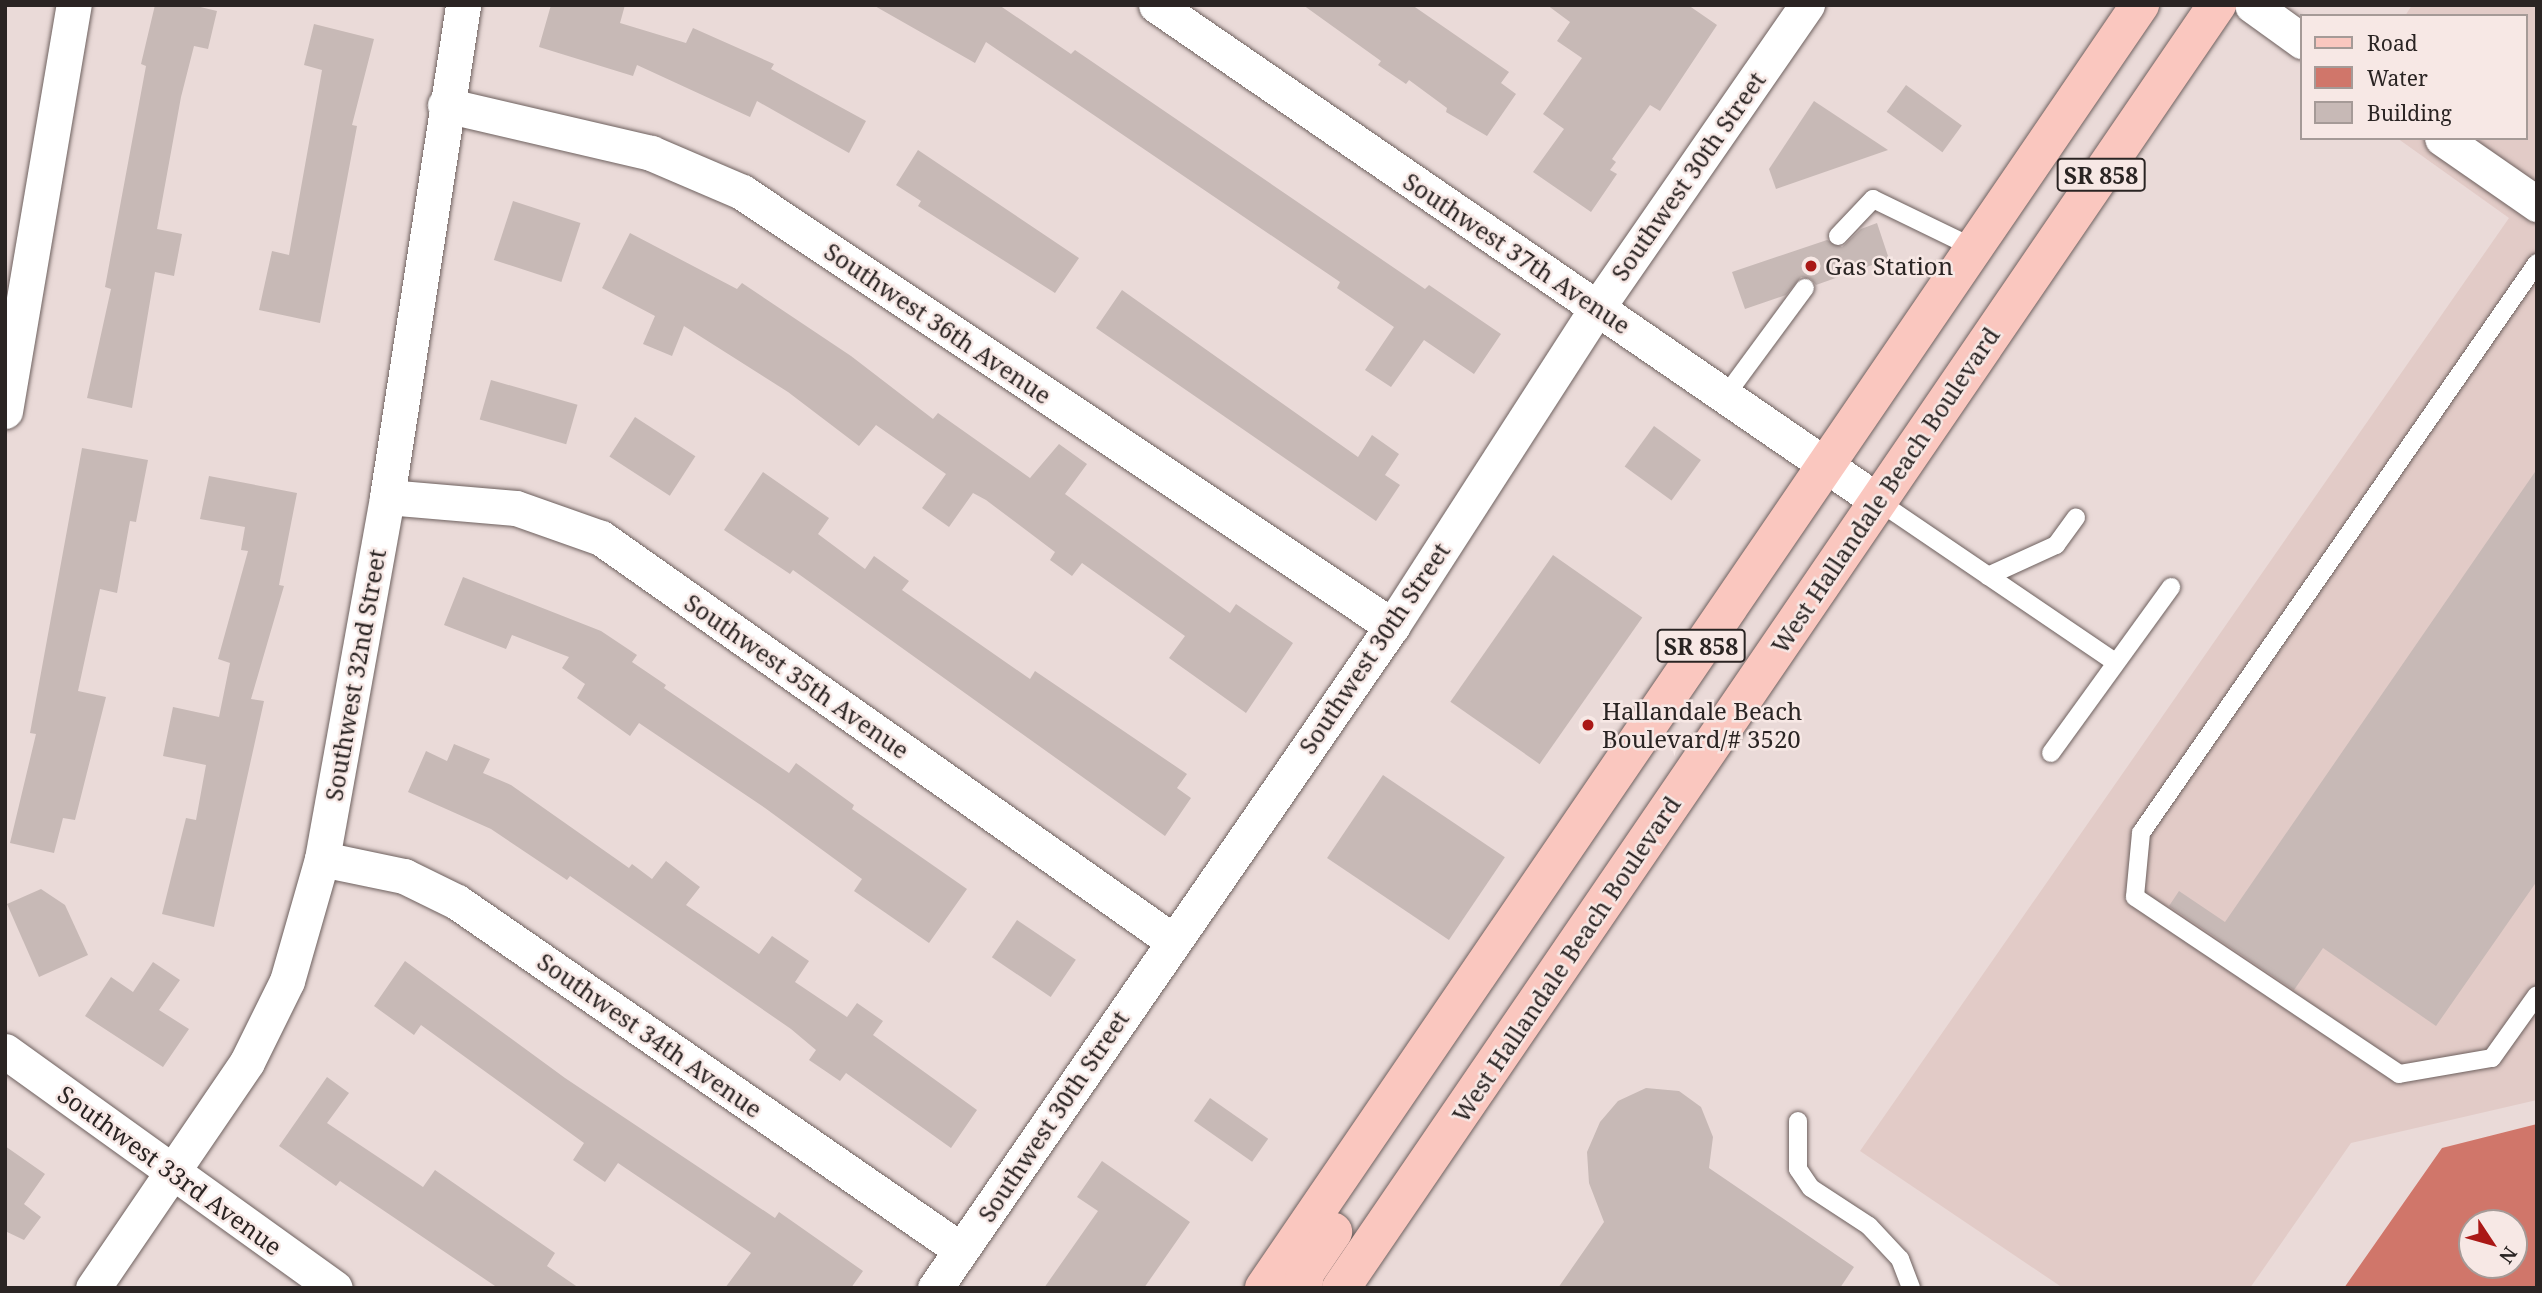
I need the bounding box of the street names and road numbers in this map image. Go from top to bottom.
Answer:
street label: Southwest 30th Street [1605,66,1771,286]
road number: SR 858 [2056,156,2146,194]
street label: Southwest 37th Avenue [1398,166,1636,340]
street label: Southwest 36th Avenue [819,236,1057,410]
street label: West Hallandale Beach Boulevard [1765,321,2005,659]
street label: Southwest 30th Street [1293,537,1455,759]
street label: Southwest 32nd Street [319,547,391,803]
street label: Southwest 35th Avenue [679,588,915,764]
road number: SR 858 [1656,626,1746,666]
street label: West Hallandale Beach Boulevard [1446,790,1686,1128]
street label: Southwest 34th Avenue [532,947,768,1123]
street label: Southwest 30th Street [972,1005,1134,1227]
street label: Southwest 33rd Avenue [52,1079,288,1261]

